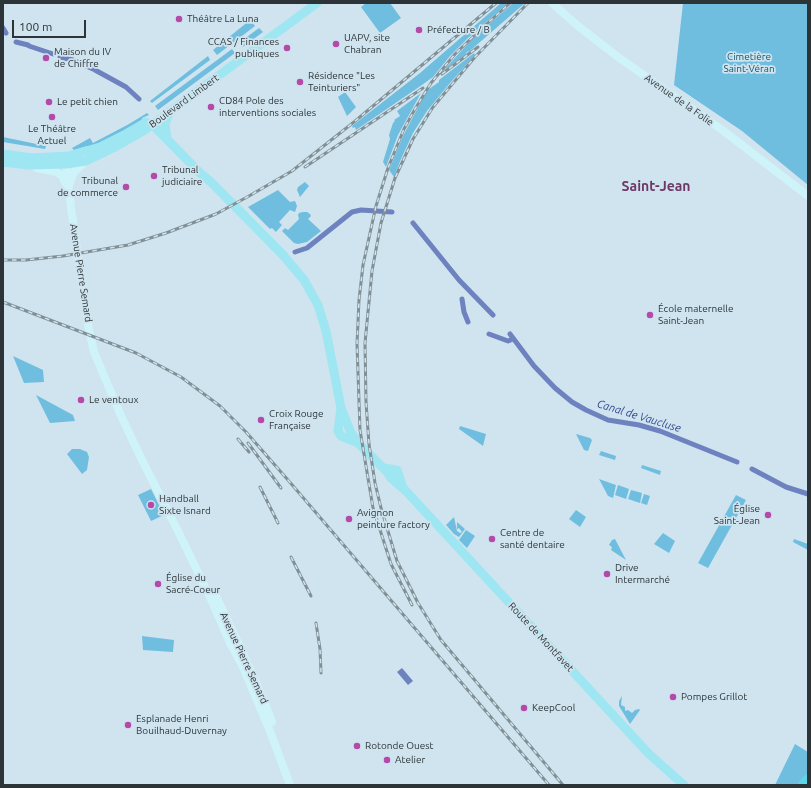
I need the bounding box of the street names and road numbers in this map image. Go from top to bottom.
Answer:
street label: Boulevard Limbert [147,72,221,130]
street label: Avenue de la Folie [642,72,716,128]
street label: Avenue Pierre Semard [67,223,95,323]
street label: Route de Montfavet [506,600,576,674]
street label: Avenue Pierre Semard [218,610,270,706]

